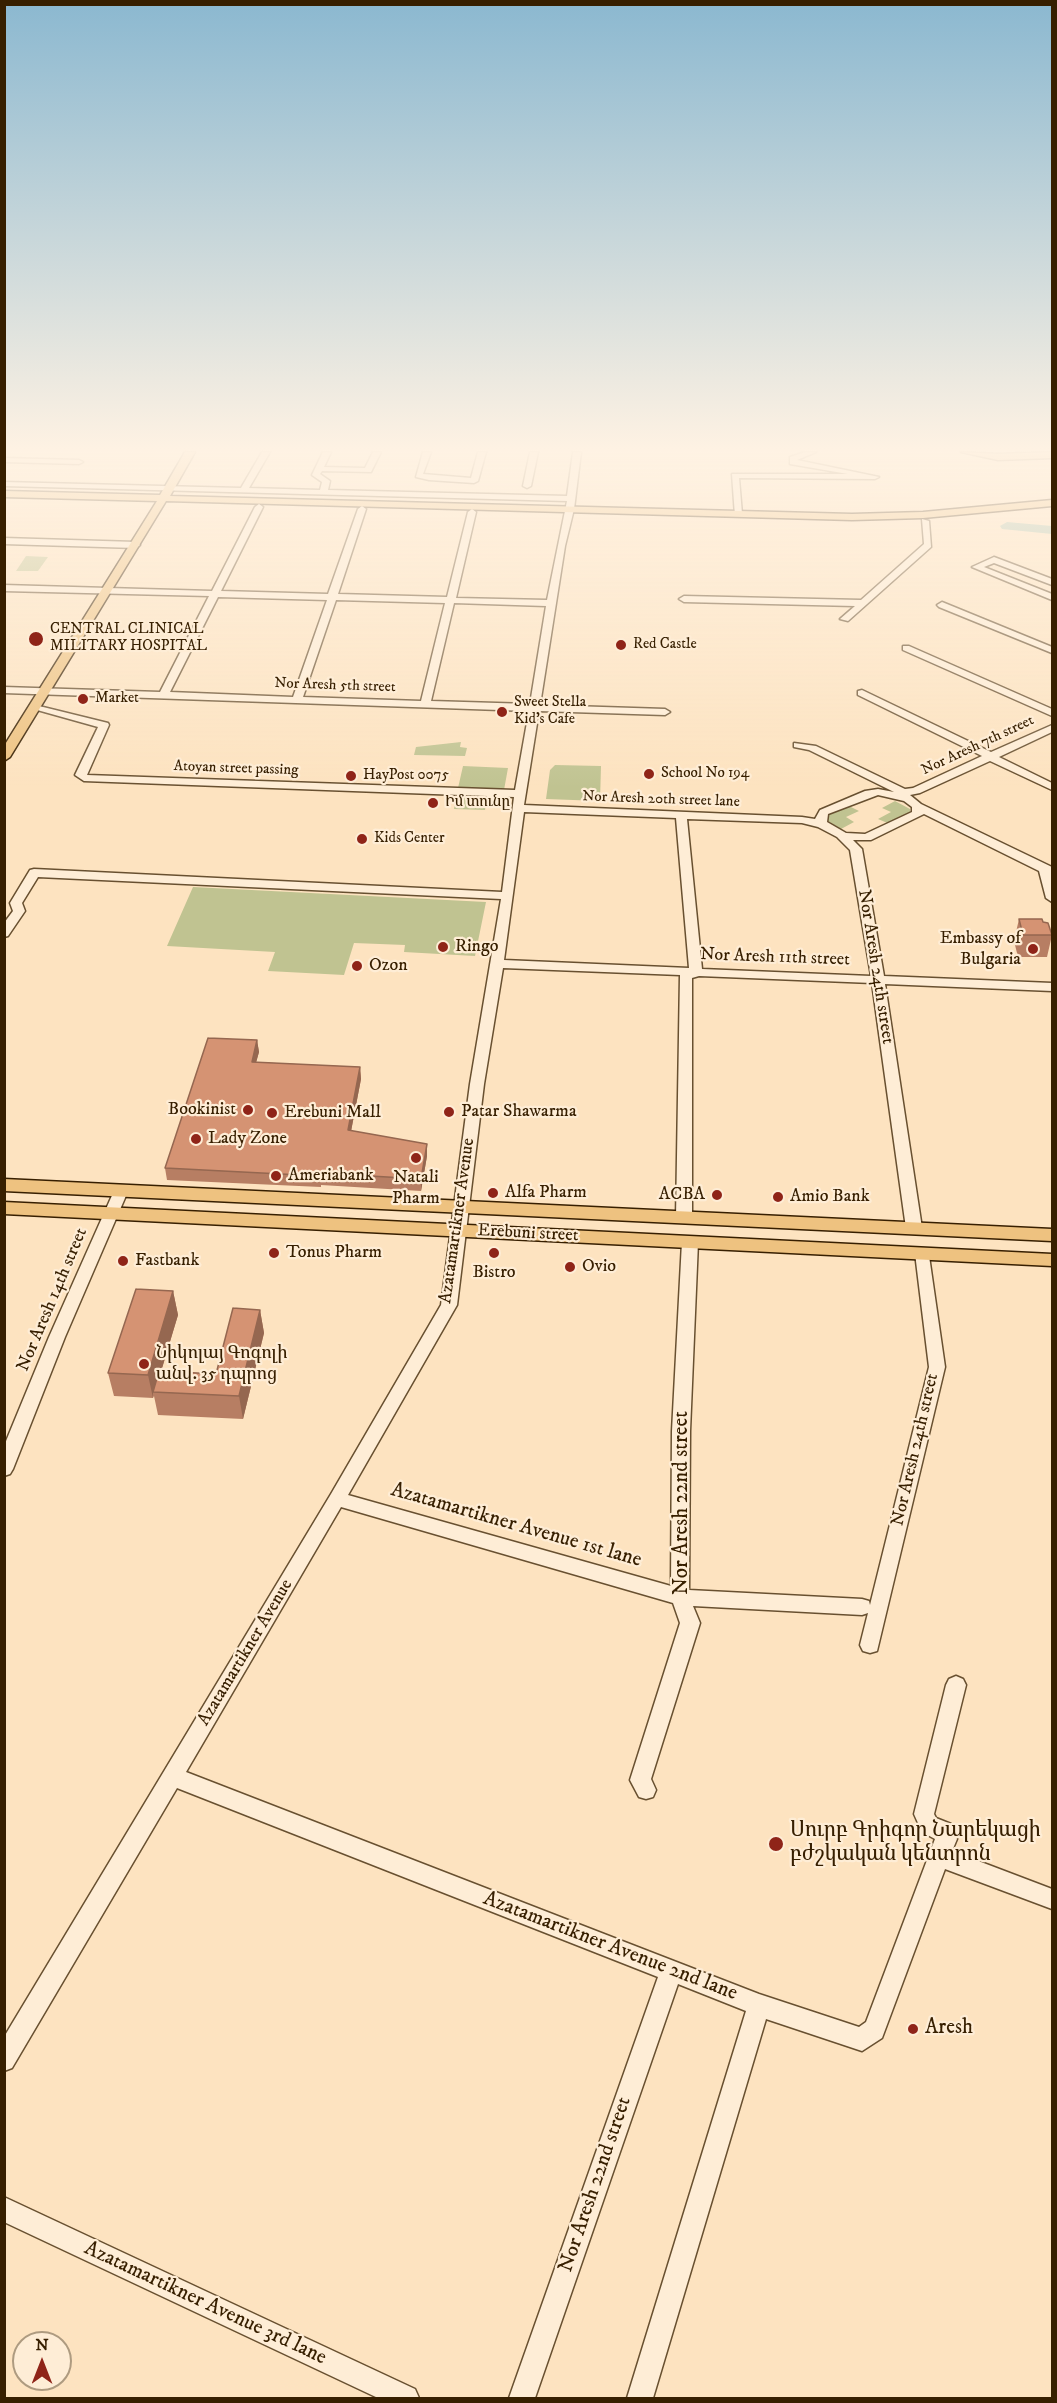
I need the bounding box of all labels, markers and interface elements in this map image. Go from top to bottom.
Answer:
place label: CENTRAL CLINICAL MILITARY HOSPITAL [50,621,207,656]
marker: CENTRAL CLINICAL MILITARY HOSPITAL [27,630,45,648]
place label: Red Castle [633,636,697,654]
marker: Red Castle [614,638,628,652]
street label: Nor Aresh 5th street [274,675,396,697]
place label: Market [95,690,139,708]
marker: Market [76,692,90,706]
place label: Sweet Stella Kid's Cafe [514,694,586,729]
marker: Sweet Stella Kid's Cafe [495,705,509,719]
street label: Nor Aresh 7th street [919,712,1037,780]
street label: Atoyan street passing [173,758,299,780]
place label: School No 194 [661,765,749,783]
place label: HayPost 0075 [363,767,449,785]
marker: School No 194 [642,767,656,781]
marker: HayPost 0075 [344,769,358,783]
street label: Nor Aresh 20th street lane [582,788,740,812]
place label: Իմ տունը [445,794,510,812]
marker: Իմ տունը [426,796,440,810]
place label: Kids Center [374,830,445,848]
marker: Kids Center [355,832,369,846]
street label: Nor Aresh 24th street [852,888,898,1046]
place label: Embassy of Bulgaria [940,928,1021,970]
place label: Ringo [455,936,499,958]
marker: Ringo [436,940,450,954]
marker: Embassy of Bulgaria [1026,942,1040,956]
street label: Nor Aresh 11th street [700,945,850,971]
place label: Ozon [369,955,408,977]
marker: Ozon [350,959,364,973]
place label: Bookinist [168,1099,236,1121]
place label: Patar Shawarma [461,1101,577,1123]
place label: Erebuni Mall [284,1102,381,1124]
marker: Bookinist [241,1103,255,1117]
marker: Patar Shawarma [442,1105,456,1119]
marker: Erebuni Mall [265,1106,279,1120]
place label: Lady Zone [208,1128,287,1150]
marker: Lady Zone [189,1132,203,1146]
street label: Azatamartikner Avenue [436,1137,480,1305]
marker: Natali Pharm [409,1151,423,1165]
place label: Ameriabank [288,1165,374,1187]
place label: Natali Pharm [392,1167,440,1210]
marker: Ameriabank [269,1169,283,1183]
place label: Alfa Pharm [505,1182,587,1204]
place label: ACBA [659,1184,705,1206]
marker: Alfa Pharm [486,1186,500,1200]
place label: Amio Bank [790,1186,870,1208]
marker: ACBA [710,1188,724,1202]
marker: Amio Bank [771,1190,785,1204]
street label: Erebuni street [477,1221,579,1247]
street label: Nor Aresh 14th street [13,1225,93,1375]
place label: Tonus Pharm [286,1242,382,1264]
marker: Tonus Pharm [267,1246,281,1260]
marker: Bistro [487,1246,501,1260]
place label: Fastbank [135,1250,199,1272]
marker: Fastbank [116,1254,130,1268]
place label: Ovio [582,1256,616,1278]
marker: Ovio [563,1260,577,1274]
place label: Bistro [472,1262,516,1284]
place label: Նիկոլայ Գոգոլի անվ. 35 դպրոց [156,1343,287,1386]
marker: Նիկոլայ Գոգոլի անվ. 35 դպրոց [137,1357,151,1371]
street label: Nor Aresh 24th street [888,1372,944,1528]
street label: Nor Aresh 22nd street [670,1411,696,1595]
street label: Azatamartikner Avenue 1st lane [388,1478,644,1574]
street label: Azatamartikner Avenue [194,1576,298,1730]
place label: Սուրբ Գրիգոր Նարեկացի բժշկական կենտրոն [790,1819,1041,1869]
marker: Սուրբ Գրիգոր Նարեկացի բժշկական կենտրոն [767,1835,785,1853]
street label: Azatamartikner Avenue 2nd lane [479,1887,741,2007]
place label: Aresh [925,2016,973,2042]
marker: Aresh [906,2022,920,2036]
street label: Nor Aresh 22nd street [554,2094,638,2276]
street label: Azatamartikner Avenue 3rd lane [80,2237,330,2371]
north arrow [12,2331,72,2391]
text: N [35,2335,49,2355]

